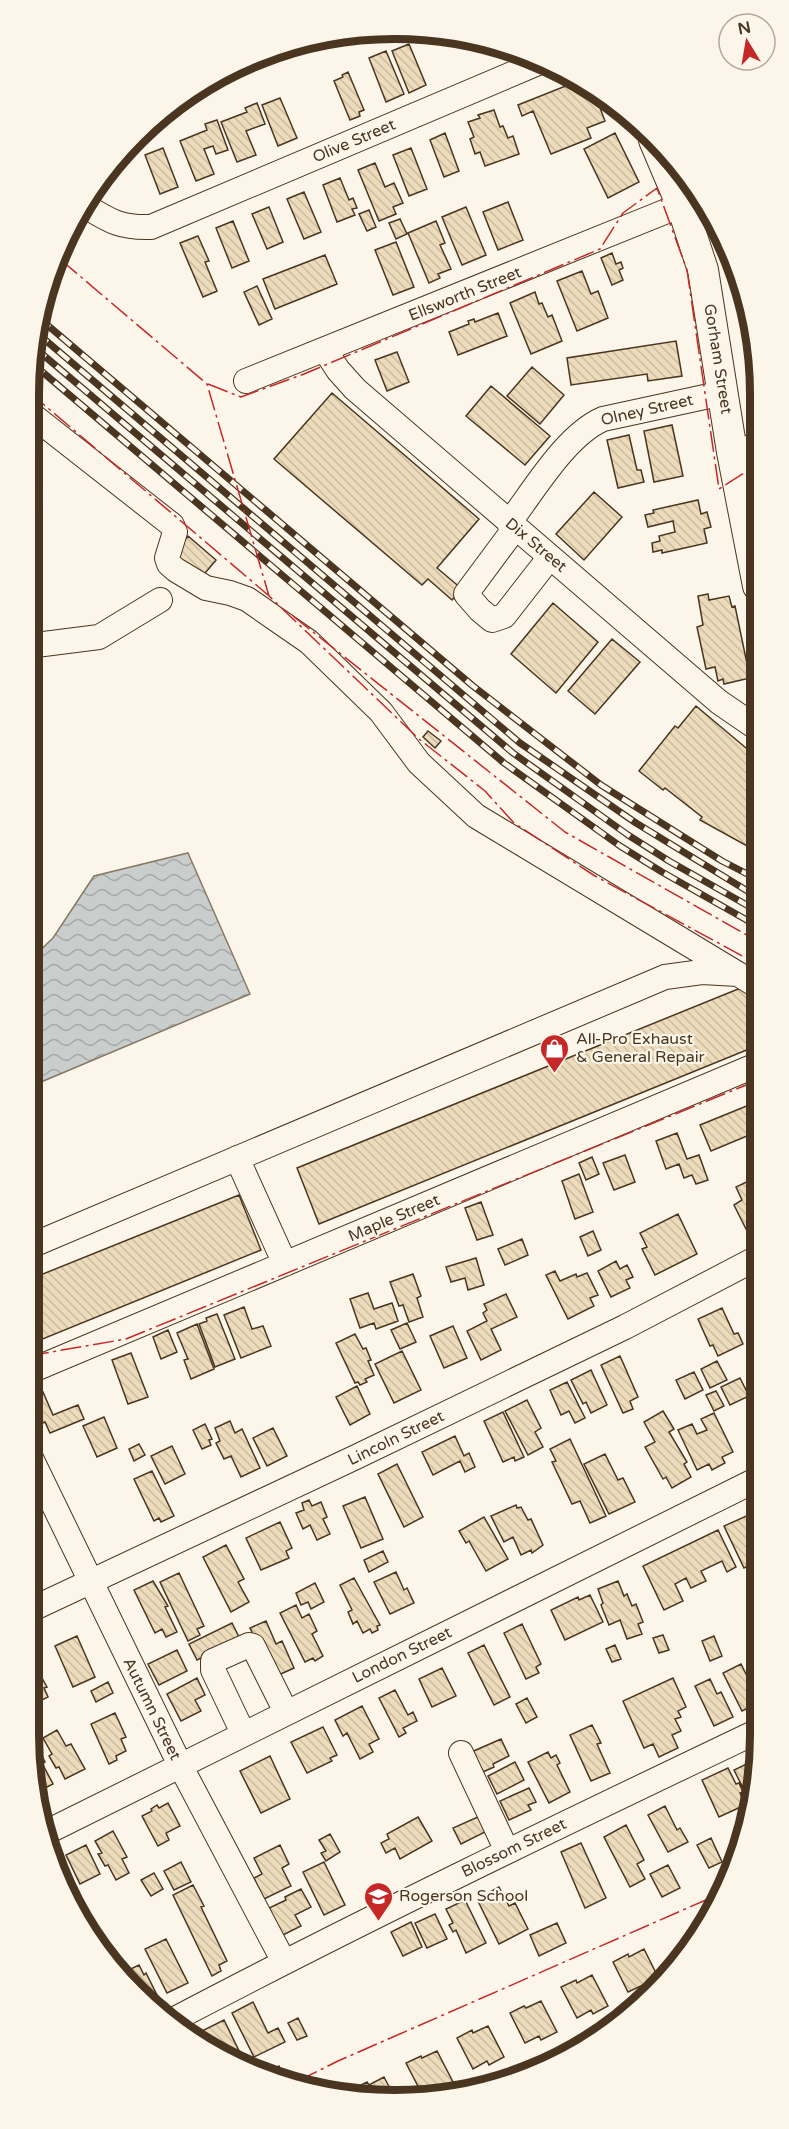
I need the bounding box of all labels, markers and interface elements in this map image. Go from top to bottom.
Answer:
north arrow [717,12,777,72]
text: N [736,17,753,39]
street label: Olive Street [310,115,398,167]
street label: Ellsworth Street [406,262,524,326]
street label: Gorham Street [699,302,737,416]
street label: Olney Street [599,390,695,430]
street label: Dix Street [501,513,571,577]
place label: All-Pro Exhaust & General Repair [576,1029,706,1067]
shop icon: All-Pro Exhaust & General Repair [539,1032,571,1074]
street label: Maple Street [345,1190,443,1246]
street label: Lincoln Street [345,1406,447,1470]
street label: London Street [349,1622,455,1688]
street label: Autumn Street [119,1654,185,1764]
street label: Blossom Street [458,1814,570,1882]
school or university icon: Rogerson School [362,1880,394,1922]
place label: Rogerson School [399,1886,528,1906]

